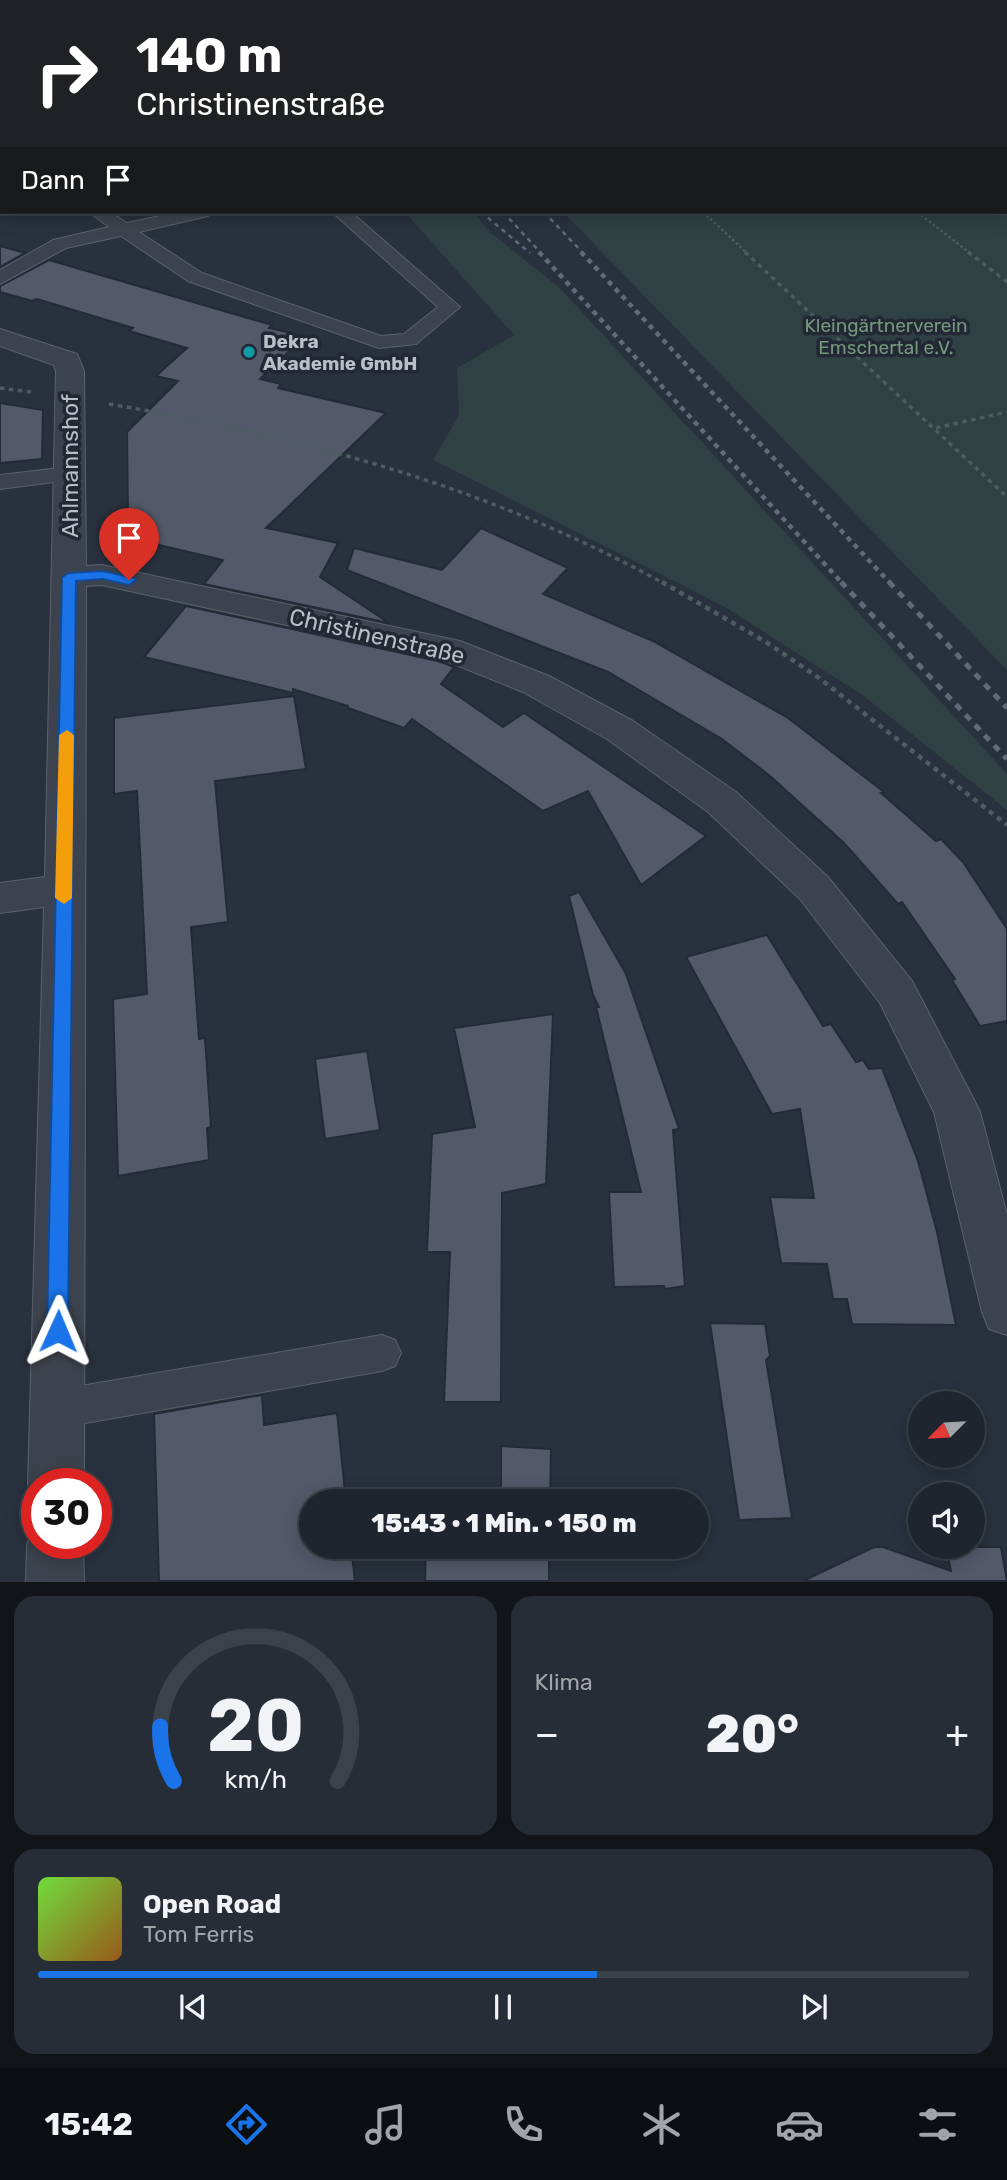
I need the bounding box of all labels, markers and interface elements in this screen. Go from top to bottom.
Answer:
text: 140 m [136,26,282,84]
icon: right [21,28,112,119]
text: Christinenstraße [136,85,385,123]
icon: arrive [99,161,137,199]
text: Dann [21,165,85,196]
park label: Kleingärtnerverein Emschertal e.V. [804,314,968,359]
place label: Dekra Akademie GmbH [263,330,417,375]
marker: Dekra Akademie GmbH [241,344,257,360]
street label: Ahlmannshof [56,394,84,538]
pin [99,508,159,580]
icon: arrive [110,519,148,557]
street label: Christinenstraße [287,602,467,670]
position arrow [21,1294,95,1368]
north arrow [908,1391,985,1468]
map controls [908,1391,985,1559]
speed limit sign: 30 [21,1468,112,1559]
button: sound [908,1482,985,1559]
text: 15:43 · 1 Min. · 150 m [371,1508,637,1539]
text: Klima [535,1668,593,1696]
text: 20 [207,1684,304,1770]
text: 20° [706,1703,799,1765]
text: − [535,1711,559,1757]
text: + [945,1711,969,1757]
text: km/h [224,1765,286,1794]
text: Open Road [143,1889,281,1920]
text: Tom Ferris [143,1920,254,1948]
icon: previous [174,1988,212,2026]
icon: pause [484,1988,522,2026]
icon: next [795,1988,833,2026]
icon: directions [222,2100,271,2149]
icon: music [361,2100,410,2149]
icon: phone [499,2100,548,2149]
icon: climate [637,2100,686,2149]
icon: car [775,2100,824,2149]
icon: filters [913,2100,962,2149]
text: 15:42 [45,2105,133,2143]

